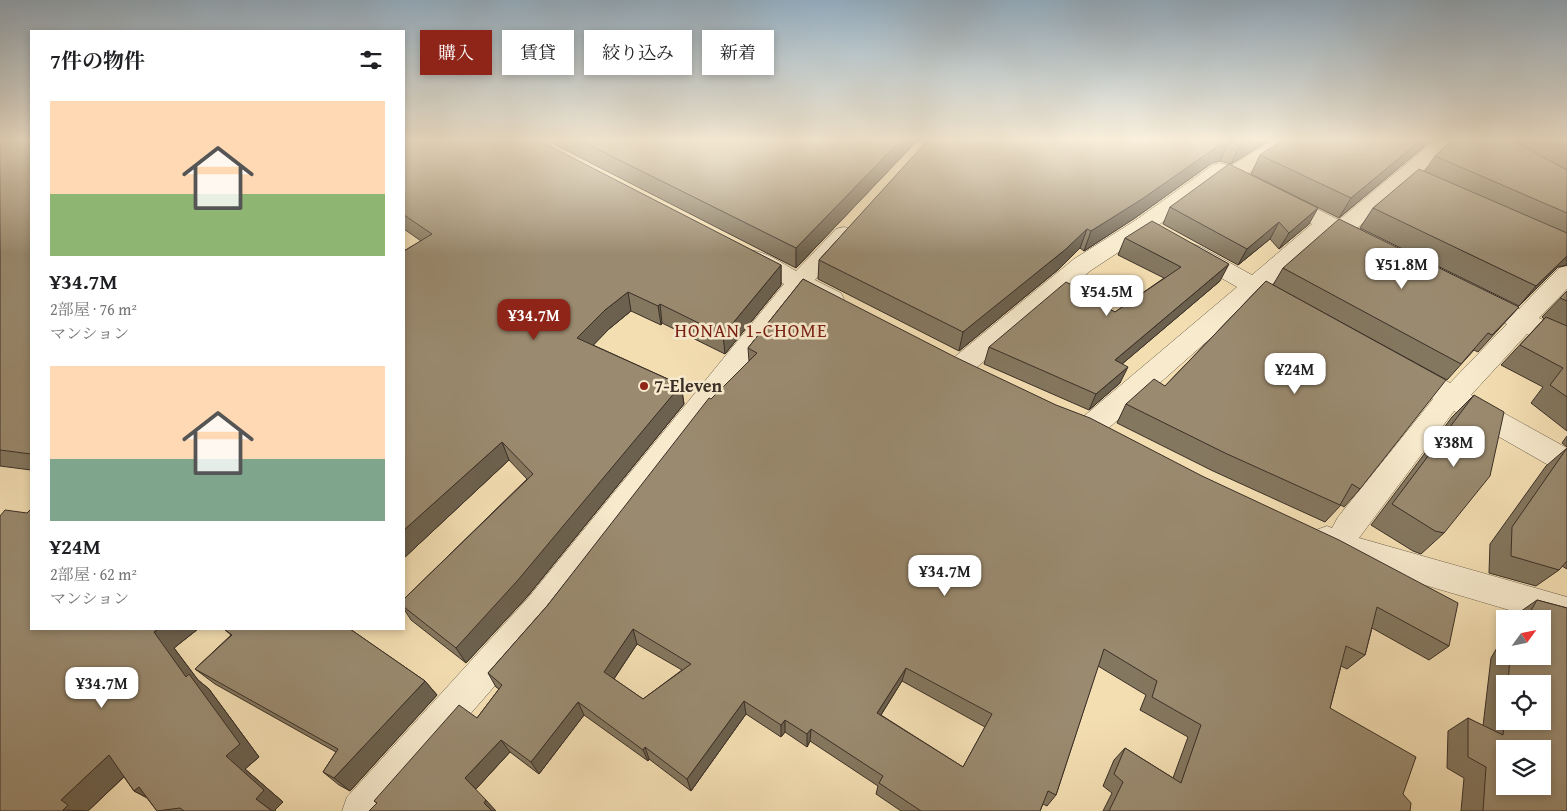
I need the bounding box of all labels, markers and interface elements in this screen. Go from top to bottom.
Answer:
chip: 購入 [420,30,492,75]
chip: 賃貸 [502,30,574,75]
chip: 絞り込み [584,30,692,75]
chip: 新着 [702,30,774,75]
text: 7件の物件 [50,45,145,76]
icon: filters [357,46,385,74]
icon: home [173,133,263,223]
pin: ¥51.8M [1361,248,1443,290]
text: ¥51.8M [1376,252,1428,276]
text: ¥34.7M [50,266,118,297]
pin: ¥54.5M [1066,274,1148,317]
text: ¥54.5M [1081,279,1133,303]
text: 2部屋 · 76 m² [50,297,137,321]
pin: ¥34.7M [493,298,575,341]
text: ¥34.7M [508,303,560,327]
district label: HONAN 1-CHOME [674,316,828,344]
text: マンション [50,321,129,345]
pin: ¥24M [1265,352,1325,395]
text: ¥24M [1276,357,1314,381]
place label: 7-Eleven [654,372,723,399]
marker: 7-Eleven [638,380,650,392]
icon: home [173,398,263,488]
pin: ¥38M [1424,426,1484,468]
text: ¥38M [1435,430,1473,454]
text: ¥24M [50,531,101,562]
pin: ¥34.7M [904,554,986,597]
text: ¥34.7M [919,559,971,583]
text: 2部屋 · 62 m² [50,562,137,586]
text: マンション [50,586,129,610]
north arrow [1496,610,1551,665]
map controls [1496,610,1551,795]
pin: ¥34.7M [61,666,143,709]
text: ¥34.7M [76,671,128,695]
button: locate [1496,675,1551,730]
button: layers [1496,740,1551,795]

